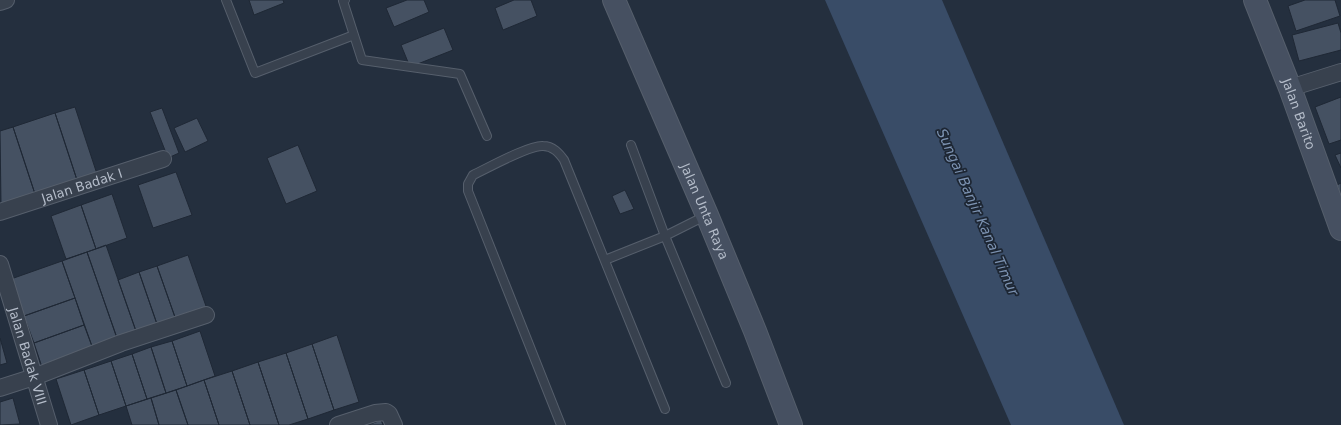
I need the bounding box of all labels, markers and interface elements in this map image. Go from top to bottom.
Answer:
street label: Jalan Barito [1278,75,1319,152]
water label: Sungai Banjir Kanal Timur [934,126,1023,299]
street label: Jalan Unta Raya [677,160,732,262]
street label: Jalan Badak I [39,166,124,206]
street label: Jalan Badak VIII [5,305,49,406]

